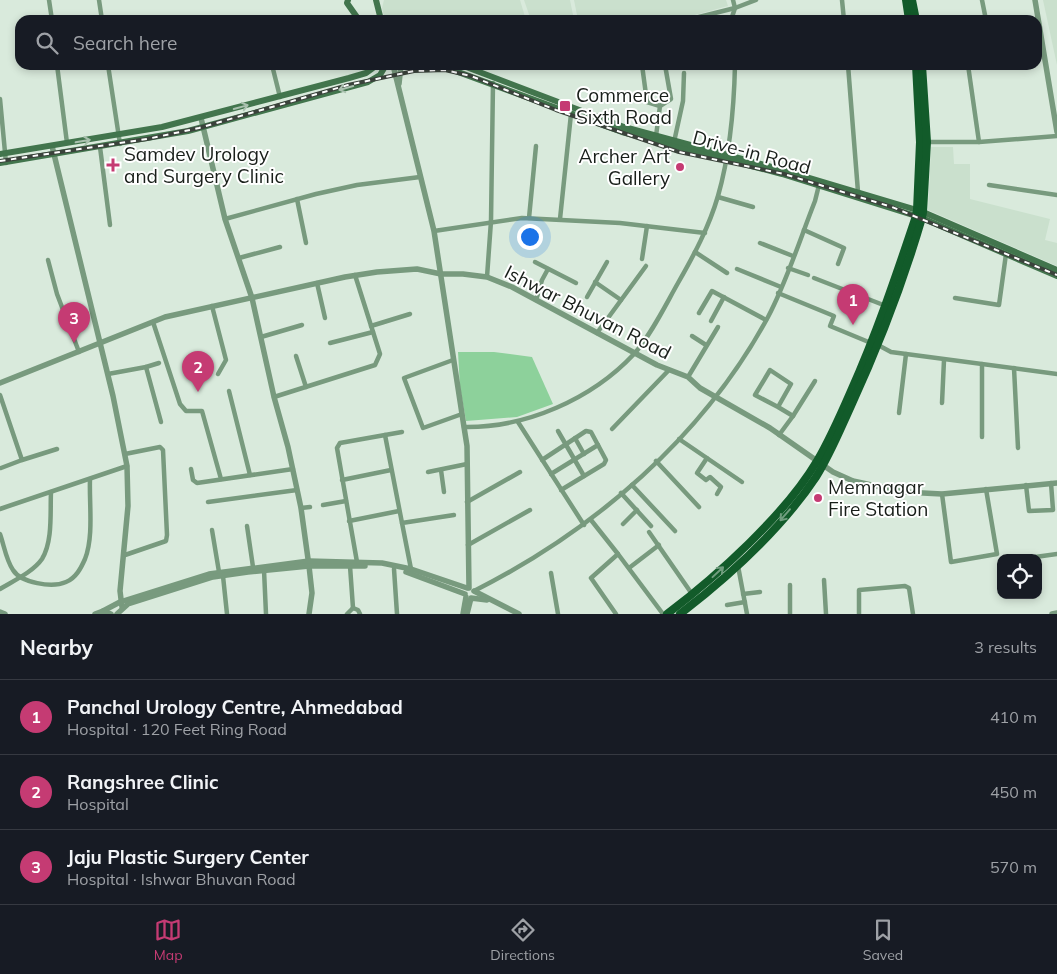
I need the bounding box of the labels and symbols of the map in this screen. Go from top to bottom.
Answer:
place label: Commerce Sixth Road [576,83,672,129]
one-way arrow [338,84,354,94]
marker: Commerce Sixth Road [558,99,572,113]
one-way arrow [233,102,249,112]
street label: Drive-in Road [690,125,814,179]
one-way arrow [74,135,90,145]
place label: Samdev Urology and Surgery Clinic [124,142,284,188]
place label: Archer Art Gallery [579,144,670,190]
marker: Samdev Urology and Surgery Clinic [106,158,120,172]
marker: Archer Art Gallery [674,161,686,173]
your location [517,224,543,250]
street label: Ishwar Bhuvan Road [501,260,675,364]
pin: 1 [837,284,869,325]
pin: 3 [58,302,90,343]
pin: 2 [182,351,214,392]
place label: Memnagar Fire Station [828,475,928,521]
marker: Memnagar Fire Station [812,492,824,504]
one-way arrow [779,509,791,522]
one-way arrow [711,566,724,578]

